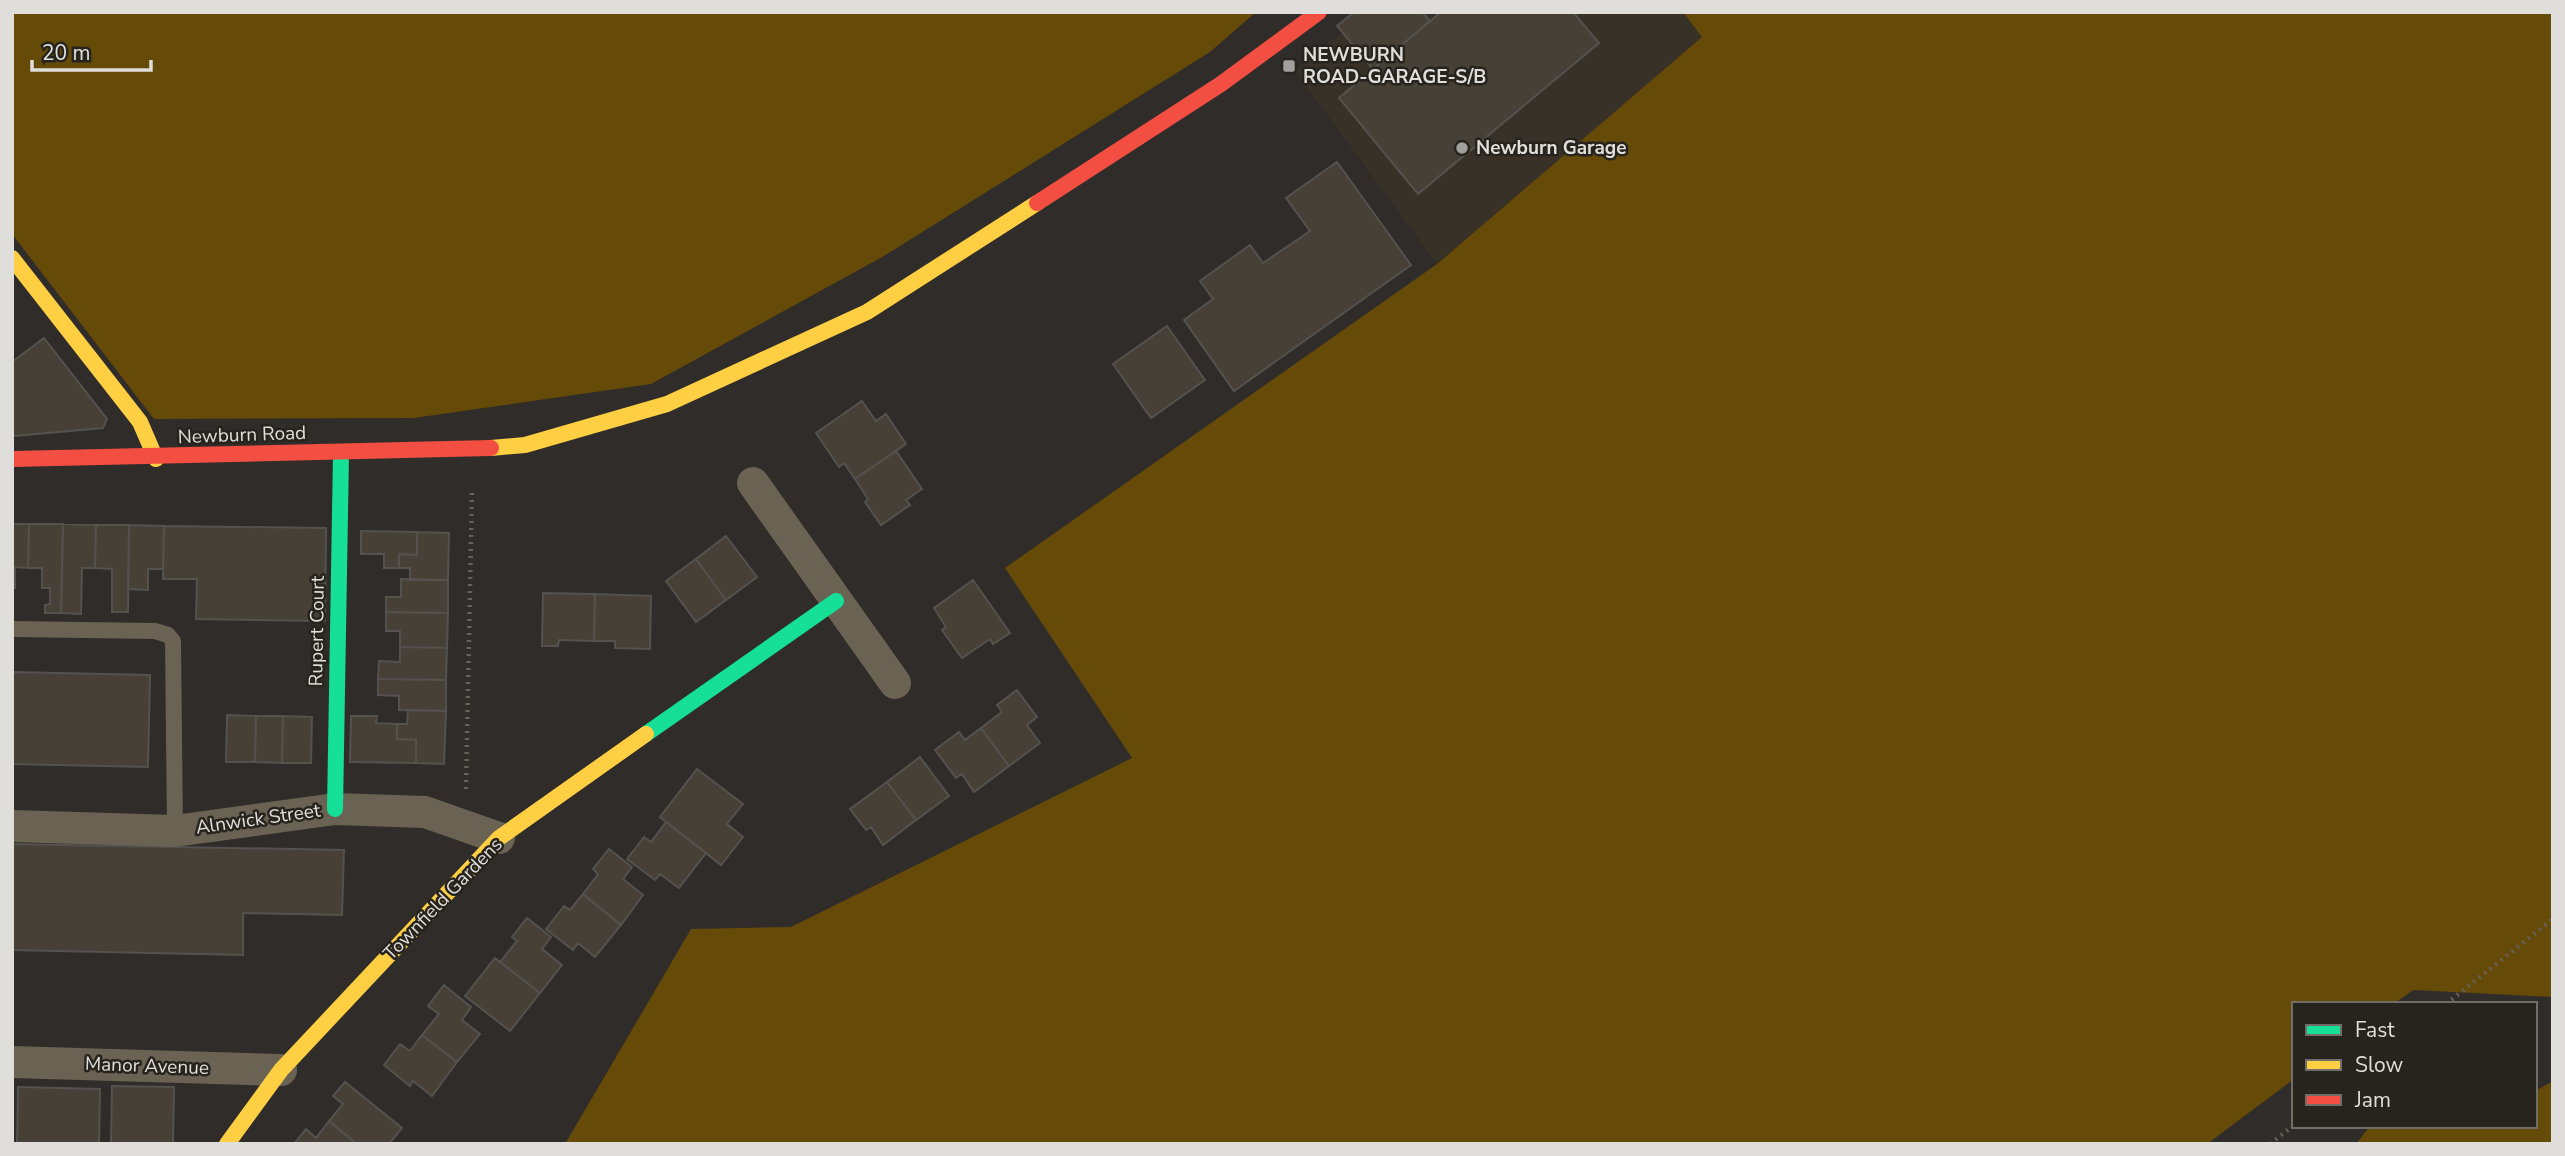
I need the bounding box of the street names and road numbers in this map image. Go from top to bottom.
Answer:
street label: Newburn Road [177,420,307,450]
street label: Rupert Court [303,575,331,687]
street label: Alnwick Street [194,797,322,841]
street label: Townfield Gardens [378,832,508,966]
street label: Manor Avenue [85,1051,209,1081]

